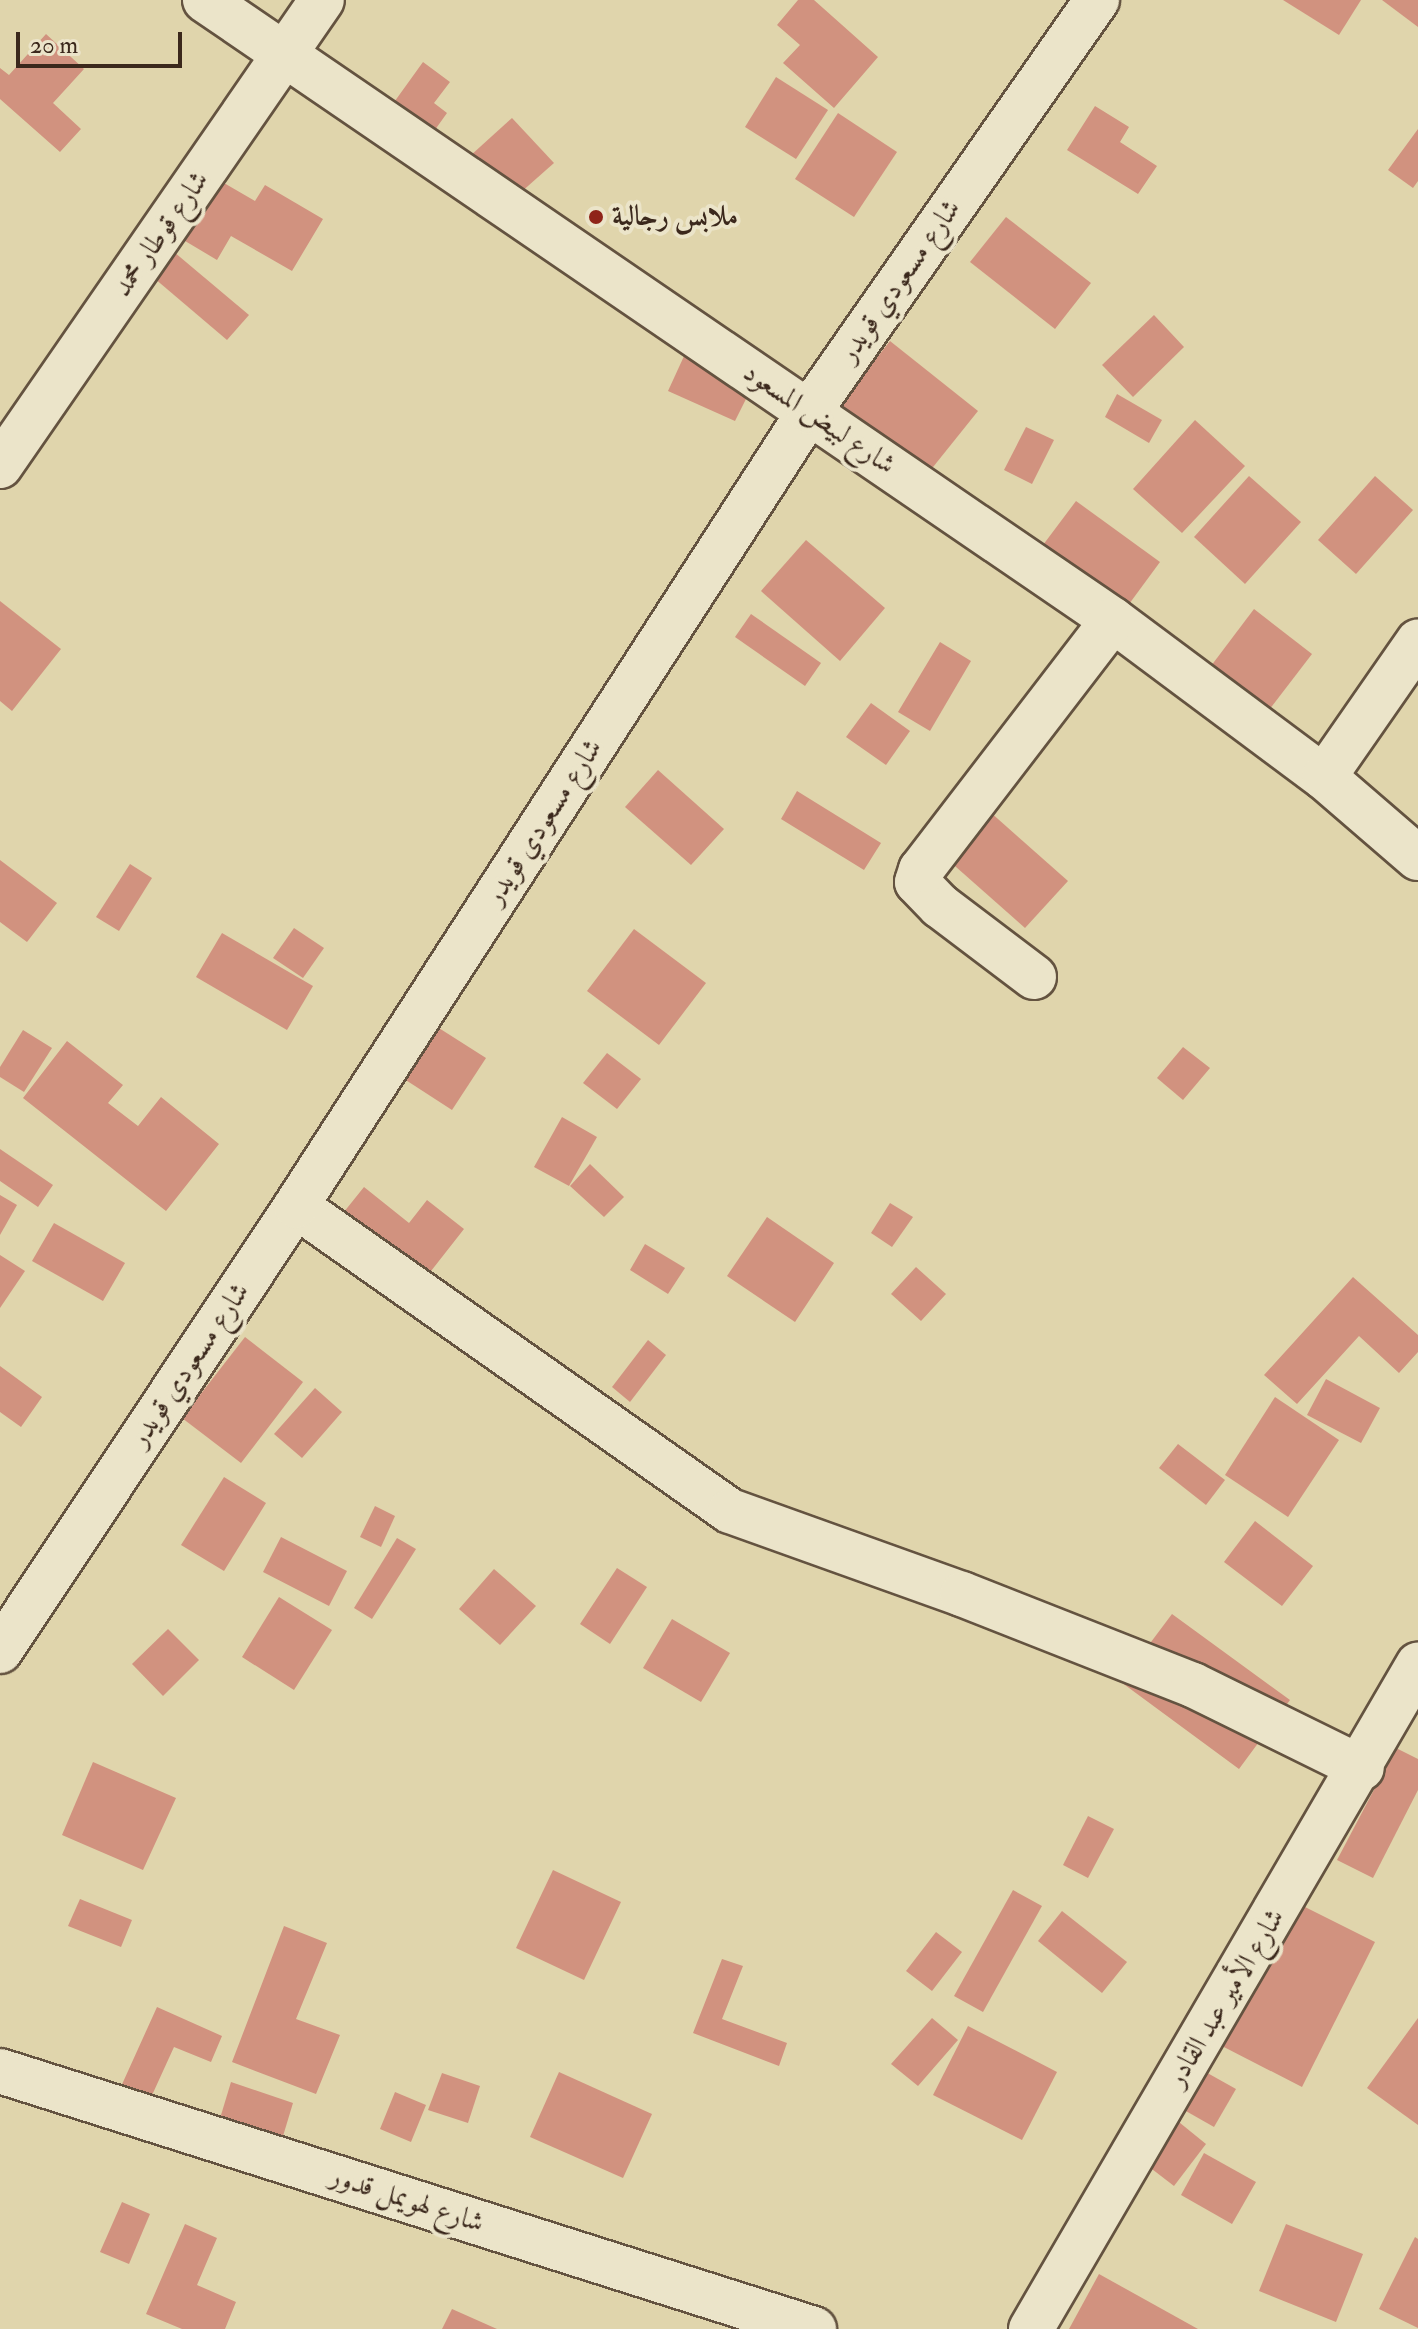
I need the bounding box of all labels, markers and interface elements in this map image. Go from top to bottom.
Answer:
scale bar [20,16,186,66]
text: 20 m [30,30,78,61]
street label: شارع قوطار محمد [106,165,216,303]
street label: شارع مسعودي قويدر [832,193,968,369]
place label: ملابس رجالية [612,200,738,234]
marker: ملابس رجالية [587,208,605,226]
street label: شارع لبيض المسعود [736,356,902,482]
street label: شارع مسعودي قويدر [478,733,610,911]
street label: شارع مسعودي قويدر [123,1277,257,1453]
street label: شارع الأمير عبد القادر [1160,1903,1292,2093]
street label: شارع لهويمل قدور [326,2159,488,2241]

